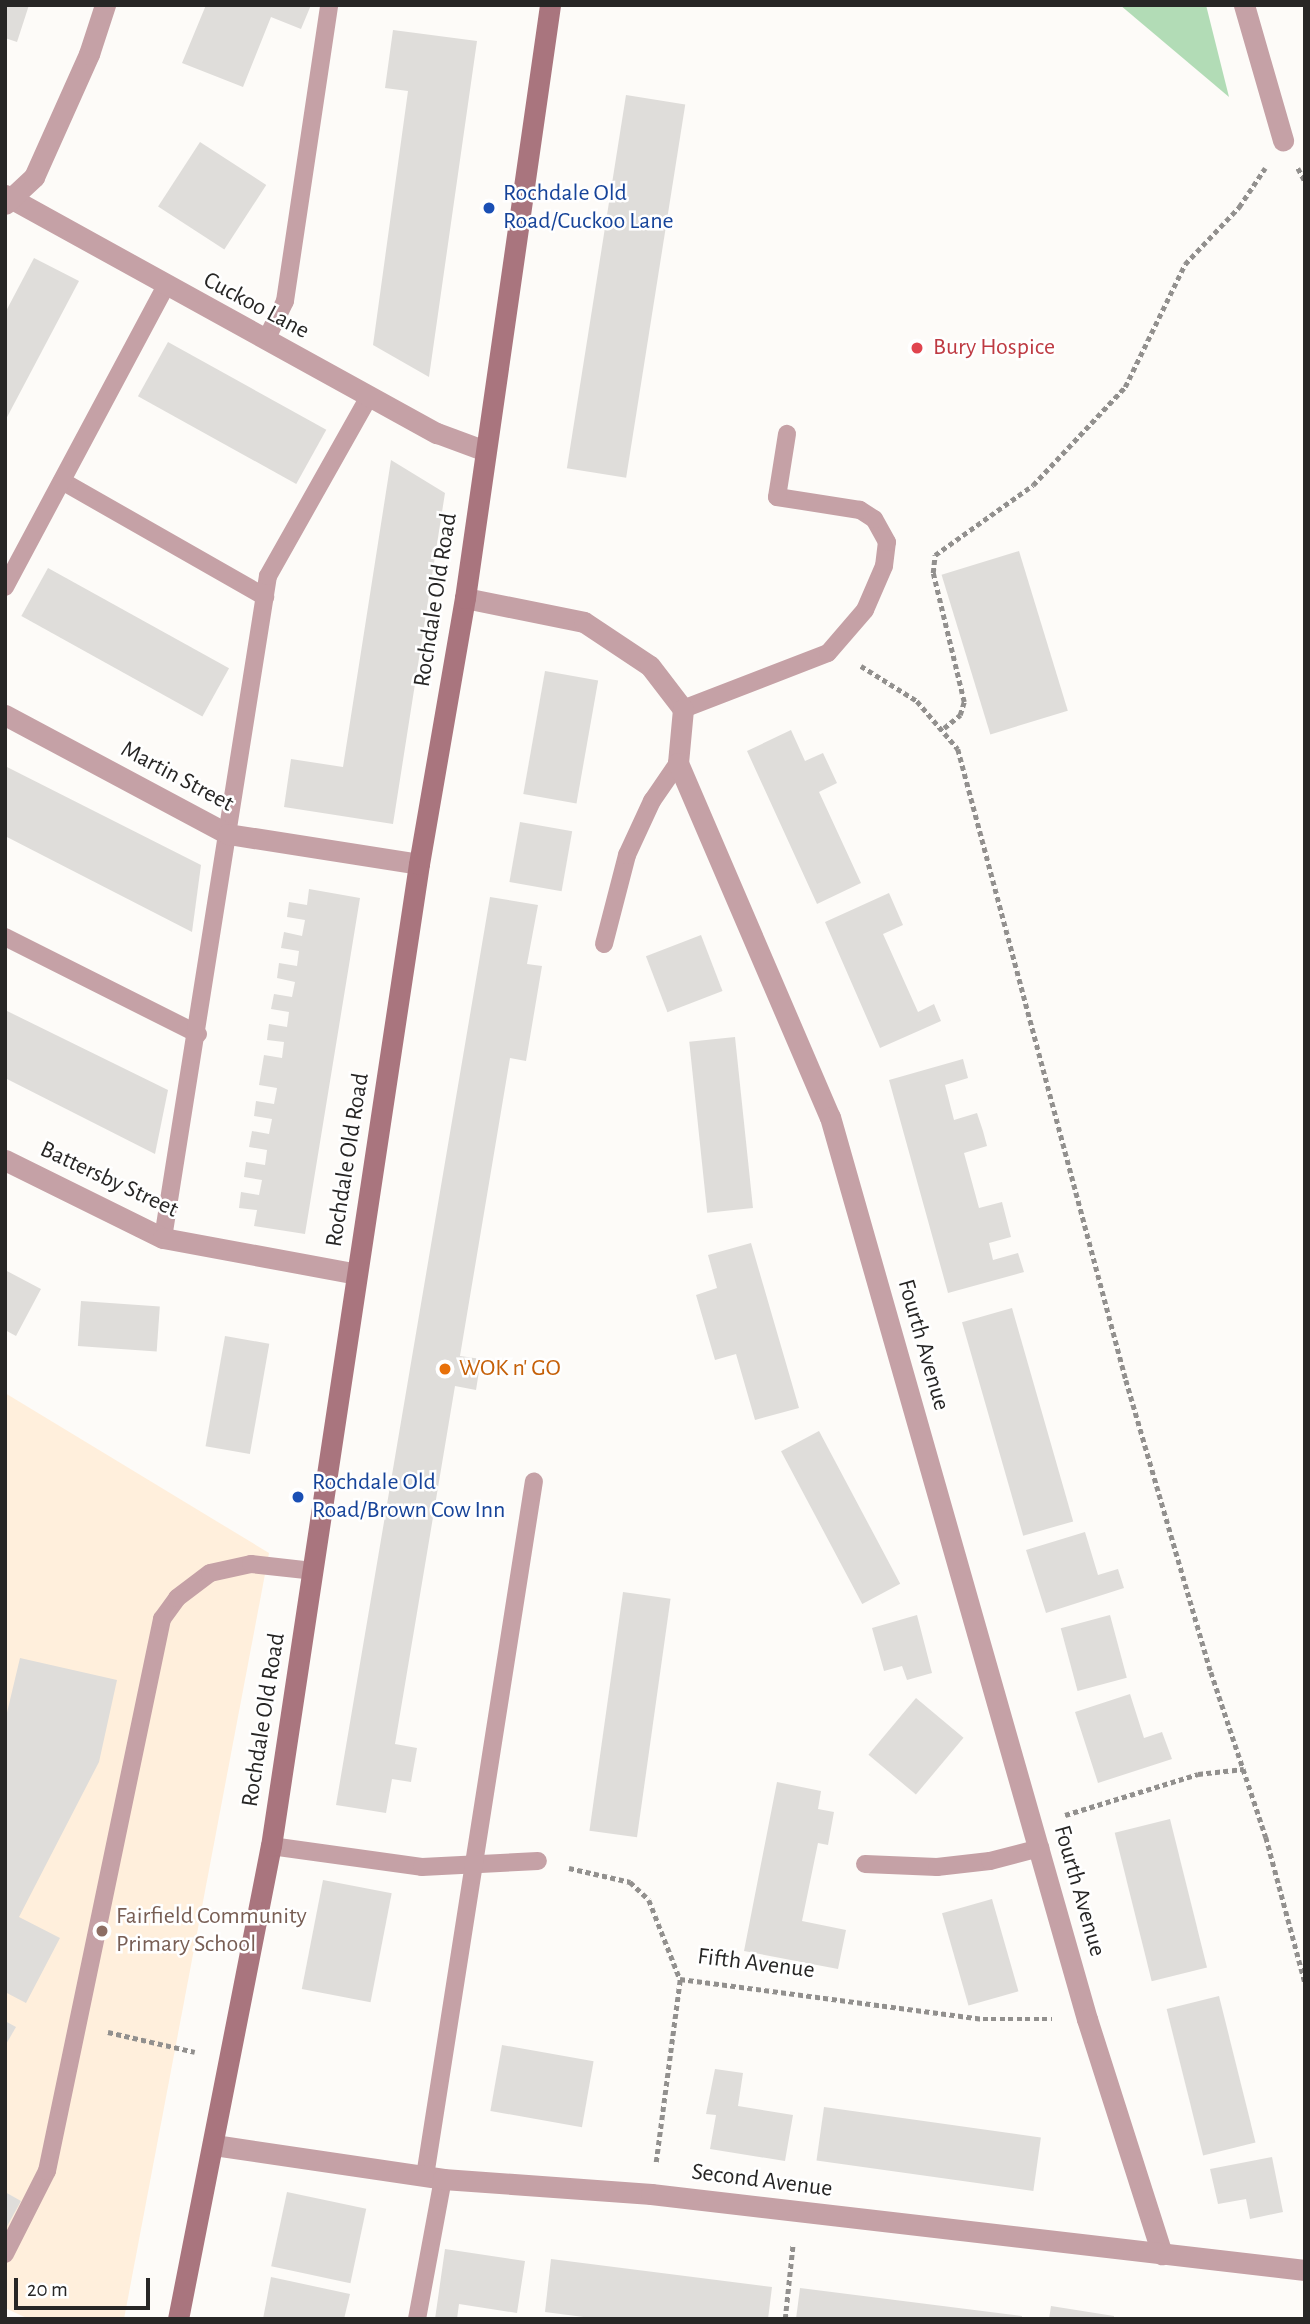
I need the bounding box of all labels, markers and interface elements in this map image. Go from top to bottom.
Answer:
place label: Rochdale Old Road/Cuckoo Lane [503,180,674,236]
marker: Rochdale Old Road/Cuckoo Lane [481,200,497,216]
street label: Cuckoo Lane [198,266,314,346]
place label: Bury Hospice [933,334,1055,362]
marker: Bury Hospice [907,338,927,358]
street label: Rochdale Old Road [408,511,464,689]
street label: Martin Street [116,735,238,819]
street label: Rochdale Old Road [320,1071,376,1249]
street label: Battersby Street [35,1135,183,1225]
street label: Fourth Avenue [891,1276,955,1414]
place label: WOK n' GO [459,1355,561,1383]
marker: WOK n' GO [437,1361,453,1377]
place label: Rochdale Old Road/Brown Cow Inn [312,1469,505,1525]
marker: Rochdale Old Road/Brown Cow Inn [290,1489,306,1505]
street label: Rochdale Old Road [236,1631,292,1809]
street label: Fourth Avenue [1047,1822,1111,1960]
place label: Fairfield Community Primary School [116,1903,307,1959]
marker: Fairfield Community Primary School [94,1923,110,1939]
street label: Fifth Avenue [696,1943,816,1985]
street label: Second Avenue [690,2158,834,2204]
scale bar [18,2264,154,2308]
text: 20 m [27,2279,68,2300]

